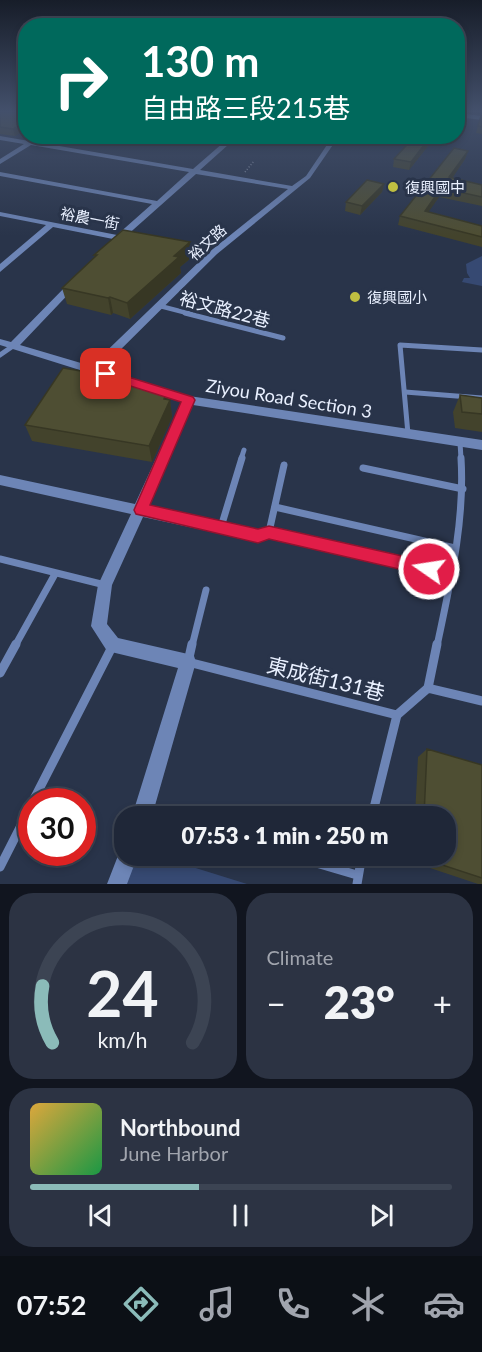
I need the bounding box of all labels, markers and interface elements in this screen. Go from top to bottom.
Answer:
text: 130 m [141,36,259,86]
icon: right [42,42,120,120]
text: 自由路三段215巷 [141,91,350,124]
place label: 復興國中 [405,178,465,196]
marker: 復興國中 [386,180,400,194]
street label: 裕農一街 [59,203,121,233]
street label: 裕文路 [184,220,230,264]
street label: 裕文路22巷 [177,286,273,332]
place label: 復興國小 [367,288,427,306]
marker: 復興國小 [348,290,362,304]
pin [80,348,131,399]
icon: arrive [89,357,122,390]
street label: Ziyou Road Section 3 [204,374,374,422]
position arrow [397,537,461,601]
street label: 東成街131巷 [264,651,388,705]
speed limit sign: 30 [18,788,96,866]
text: 07:53 · 1 min · 250 m [182,822,388,849]
text: Climate [267,945,333,969]
text: 24 [87,955,159,1030]
text: 23° [324,975,395,1029]
text: − [267,983,286,1023]
text: + [433,983,452,1023]
text: km/h [98,1027,148,1053]
text: Northbound [120,1114,240,1141]
text: June Harbor [120,1141,228,1165]
icon: previous [84,1199,117,1232]
icon: pause [224,1199,257,1232]
icon: next [365,1199,398,1232]
icon: directions [120,1283,162,1325]
icon: music [196,1283,238,1325]
icon: phone [272,1283,314,1325]
icon: climate [347,1283,389,1325]
icon: car [423,1283,465,1325]
text: 07:52 [17,1288,86,1321]

